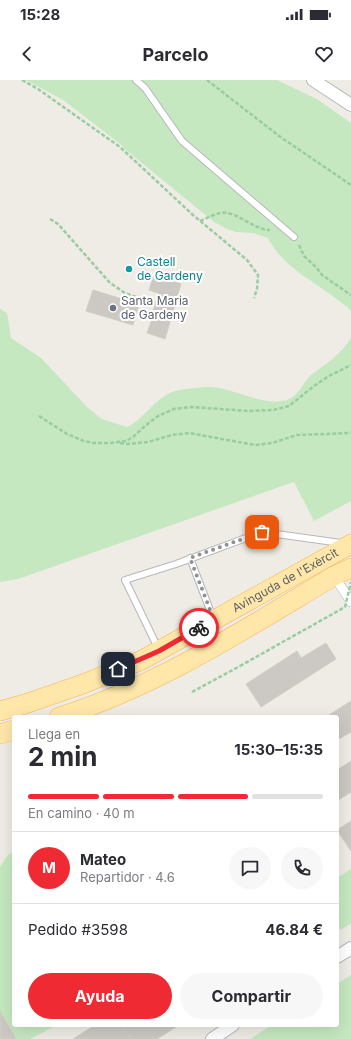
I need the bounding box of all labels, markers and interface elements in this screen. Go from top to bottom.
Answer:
text: 15:28 [20,5,60,24]
icon: back [16,43,38,65]
icon: heart [313,43,335,65]
text: Parcelo [142,44,209,65]
place label: Castell de Gardeny [137,254,203,283]
marker: Castell de Gardeny [124,264,134,274]
place label: Santa Maria de Gardeny [121,293,189,322]
marker: Santa Maria de Gardeny [108,303,118,313]
pin [245,515,279,549]
icon: bag [251,521,273,543]
street label: Avinguda de l'Exèrcit [230,545,341,615]
courier [179,608,219,648]
icon: bike [188,617,210,639]
pin [101,652,135,686]
icon: home [107,658,129,680]
text: Llega en [28,726,80,742]
text: 15:30–15:35 [234,740,323,759]
text: 2 min [28,741,98,772]
text: En camino · 40 m [28,805,135,821]
button: chat [229,847,271,889]
button: phone [281,847,323,889]
text: Mateo [80,850,126,869]
text: M [42,858,56,877]
text: Repartidor · 4.6 [80,869,175,885]
text: Pedido #3598 [28,920,128,939]
text: 46.84 € [265,920,323,939]
button: Ayuda [28,973,172,1019]
button: Compartir [180,973,323,1019]

